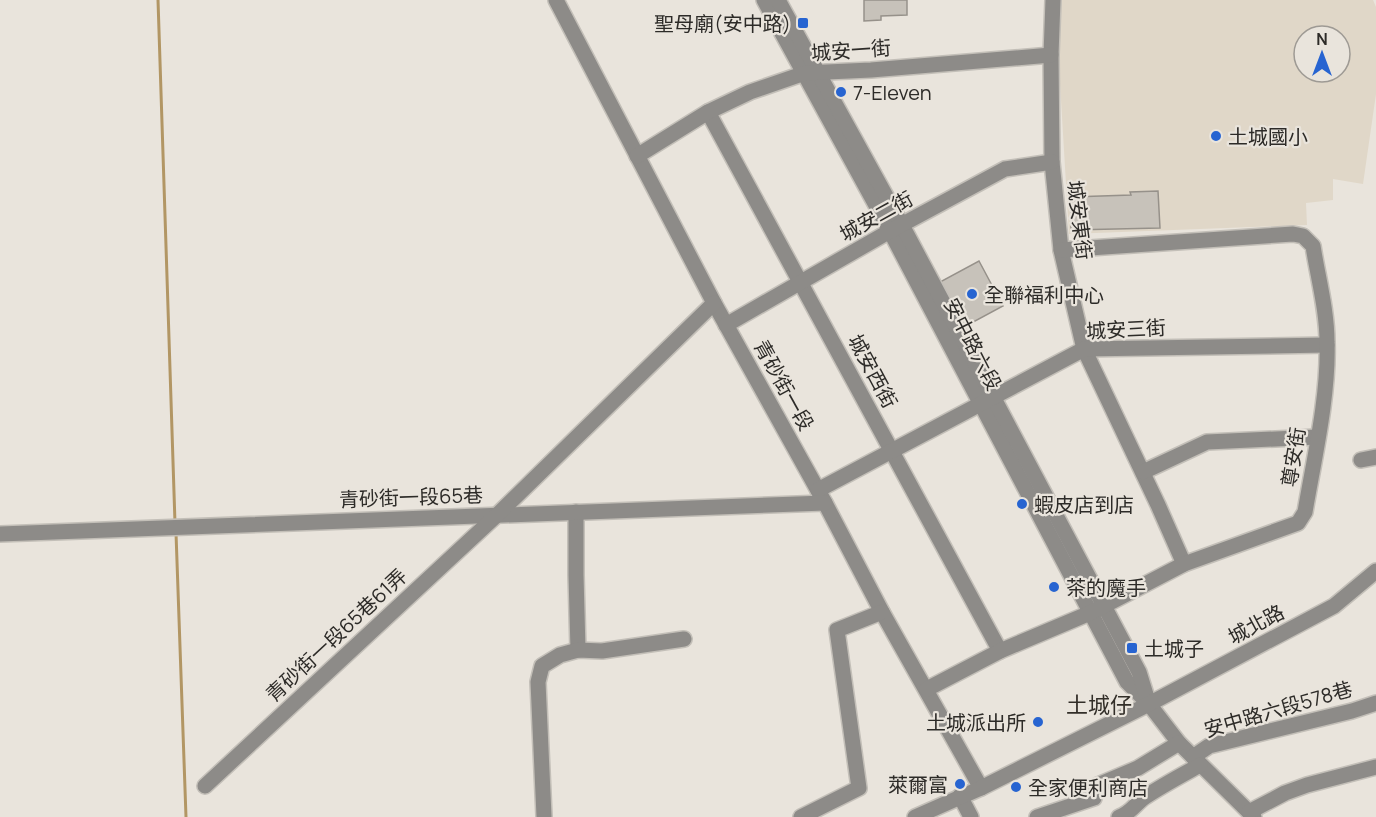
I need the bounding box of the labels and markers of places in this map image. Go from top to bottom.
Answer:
place label: 聖母廟(安中路) [654,10,791,37]
marker: 聖母廟(安中路) [796,16,810,30]
place label: 7-Eleven [853,79,932,106]
marker: 7-Eleven [834,85,848,99]
place label: 土城國小 [1228,123,1308,150]
marker: 土城國小 [1209,129,1223,143]
place label: 全聯福利中心 [984,281,1104,308]
marker: 全聯福利中心 [965,287,979,301]
place label: 蝦皮店到店 [1034,491,1134,518]
marker: 蝦皮店到店 [1015,497,1029,511]
place label: 茶的魔手 [1066,574,1146,601]
marker: 茶的魔手 [1047,580,1061,594]
place label: 土城子 [1144,635,1204,662]
marker: 土城子 [1125,641,1139,655]
place label: 土城派出所 [926,709,1026,736]
marker: 土城派出所 [1031,715,1045,729]
place label: 萊爾富 [888,771,948,798]
place label: 全家便利商店 [1028,774,1148,801]
marker: 萊爾富 [953,777,967,791]
marker: 全家便利商店 [1009,780,1023,794]

